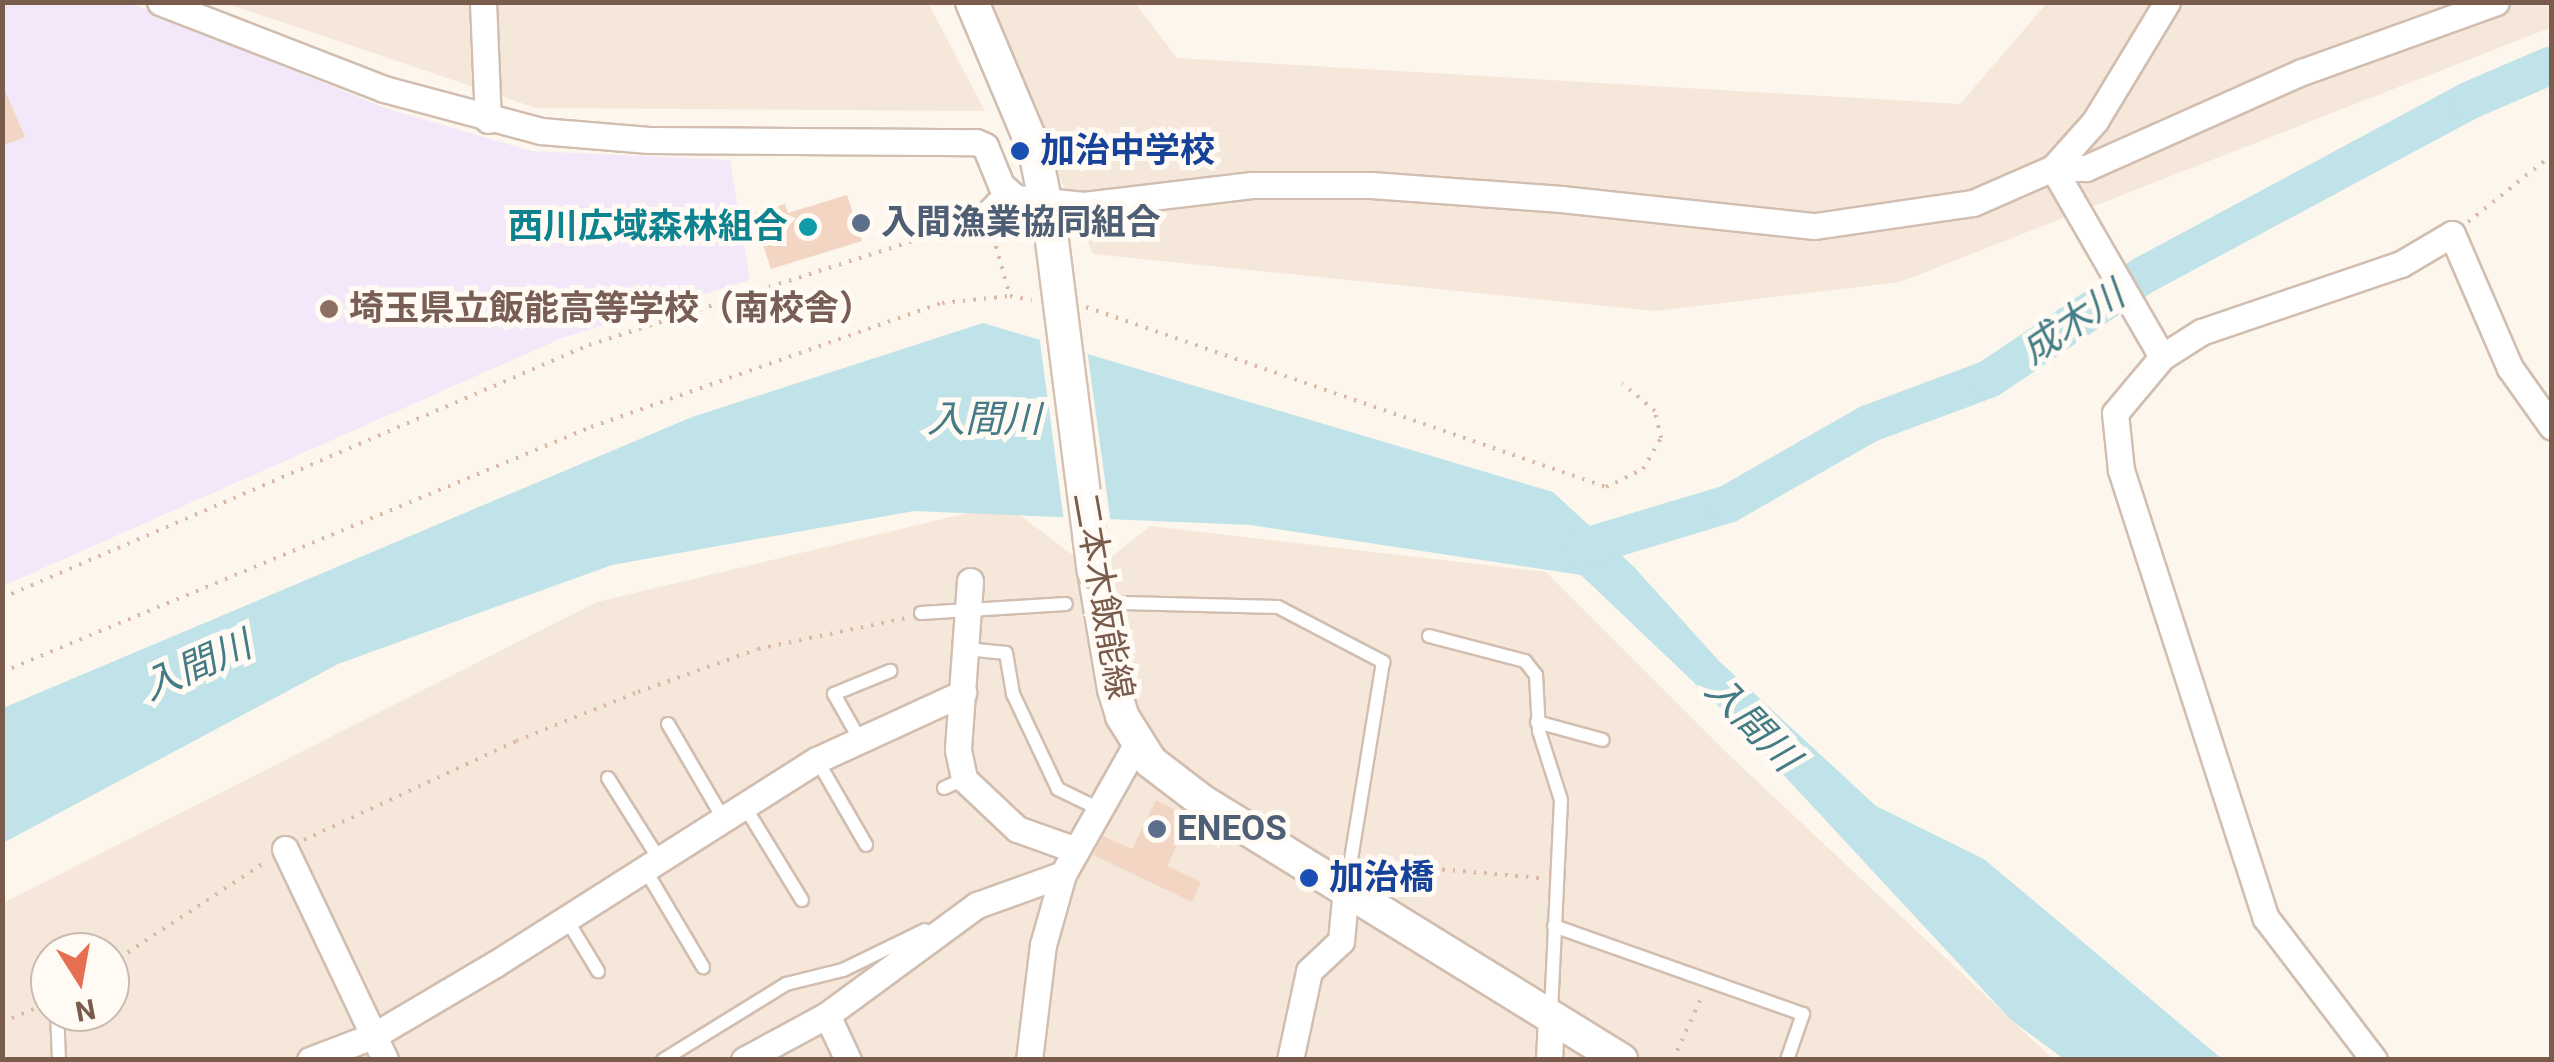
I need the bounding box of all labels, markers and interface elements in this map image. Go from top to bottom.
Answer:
place label: 加治中学校 [1040,130,1215,172]
marker: 加治中学校 [1009,140,1031,162]
place label: 入間漁業協同組合 [881,202,1161,244]
place label: 西川広域森林組合 [508,206,788,248]
marker: 入間漁業協同組合 [850,212,872,234]
marker: 西川広域森林組合 [797,216,819,238]
water label: 成木川 [2013,272,2133,374]
place label: 埼玉県立飯能高等学校（南校舎） [349,288,874,330]
marker: 埼玉県立飯能高等学校（南校舎） [318,298,340,320]
water label: 入間川 [927,397,1041,443]
street label: 二本木飯能線 [1063,489,1141,703]
water label: 入間川 [136,622,258,710]
water label: 入間川 [1696,667,1808,781]
place label: ENEOS [1177,808,1287,850]
marker: ENEOS [1146,818,1168,840]
place label: 加治橋 [1329,857,1434,899]
marker: 加治橋 [1298,867,1320,889]
north arrow [30,932,130,1032]
text: N [73,992,98,1028]

